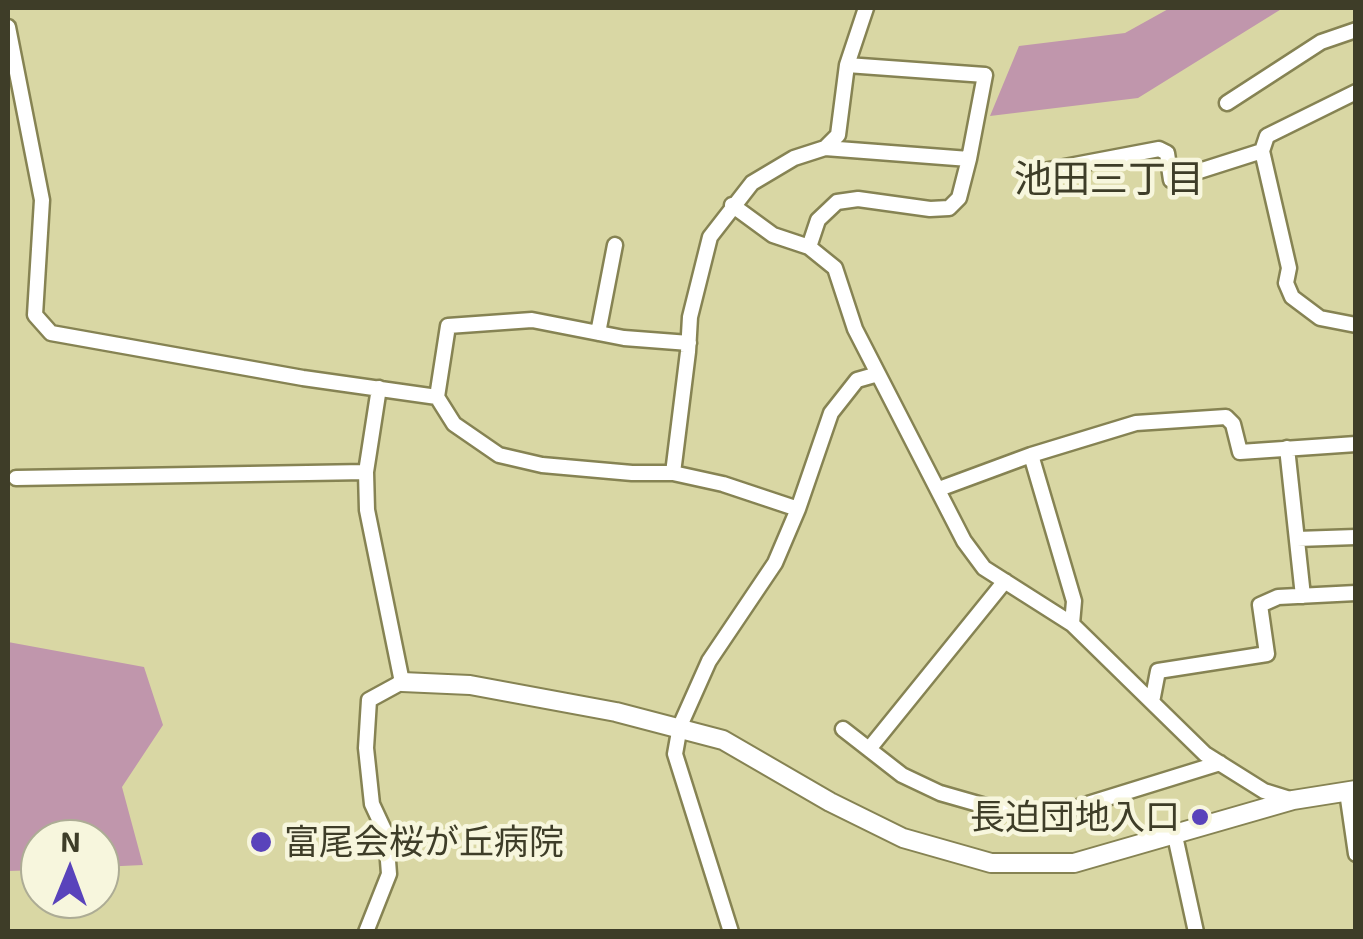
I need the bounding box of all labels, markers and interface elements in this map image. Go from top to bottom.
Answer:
district label: 池田三丁目 [1014,156,1204,202]
place label: 長迫団地入口 [970,796,1180,838]
marker: 長迫団地入口 [1189,806,1211,828]
north arrow [20,819,120,919]
place label: 富尾会桜が丘病院 [284,821,564,863]
text: N [60,824,81,858]
marker: 富尾会桜が丘病院 [248,829,274,855]

